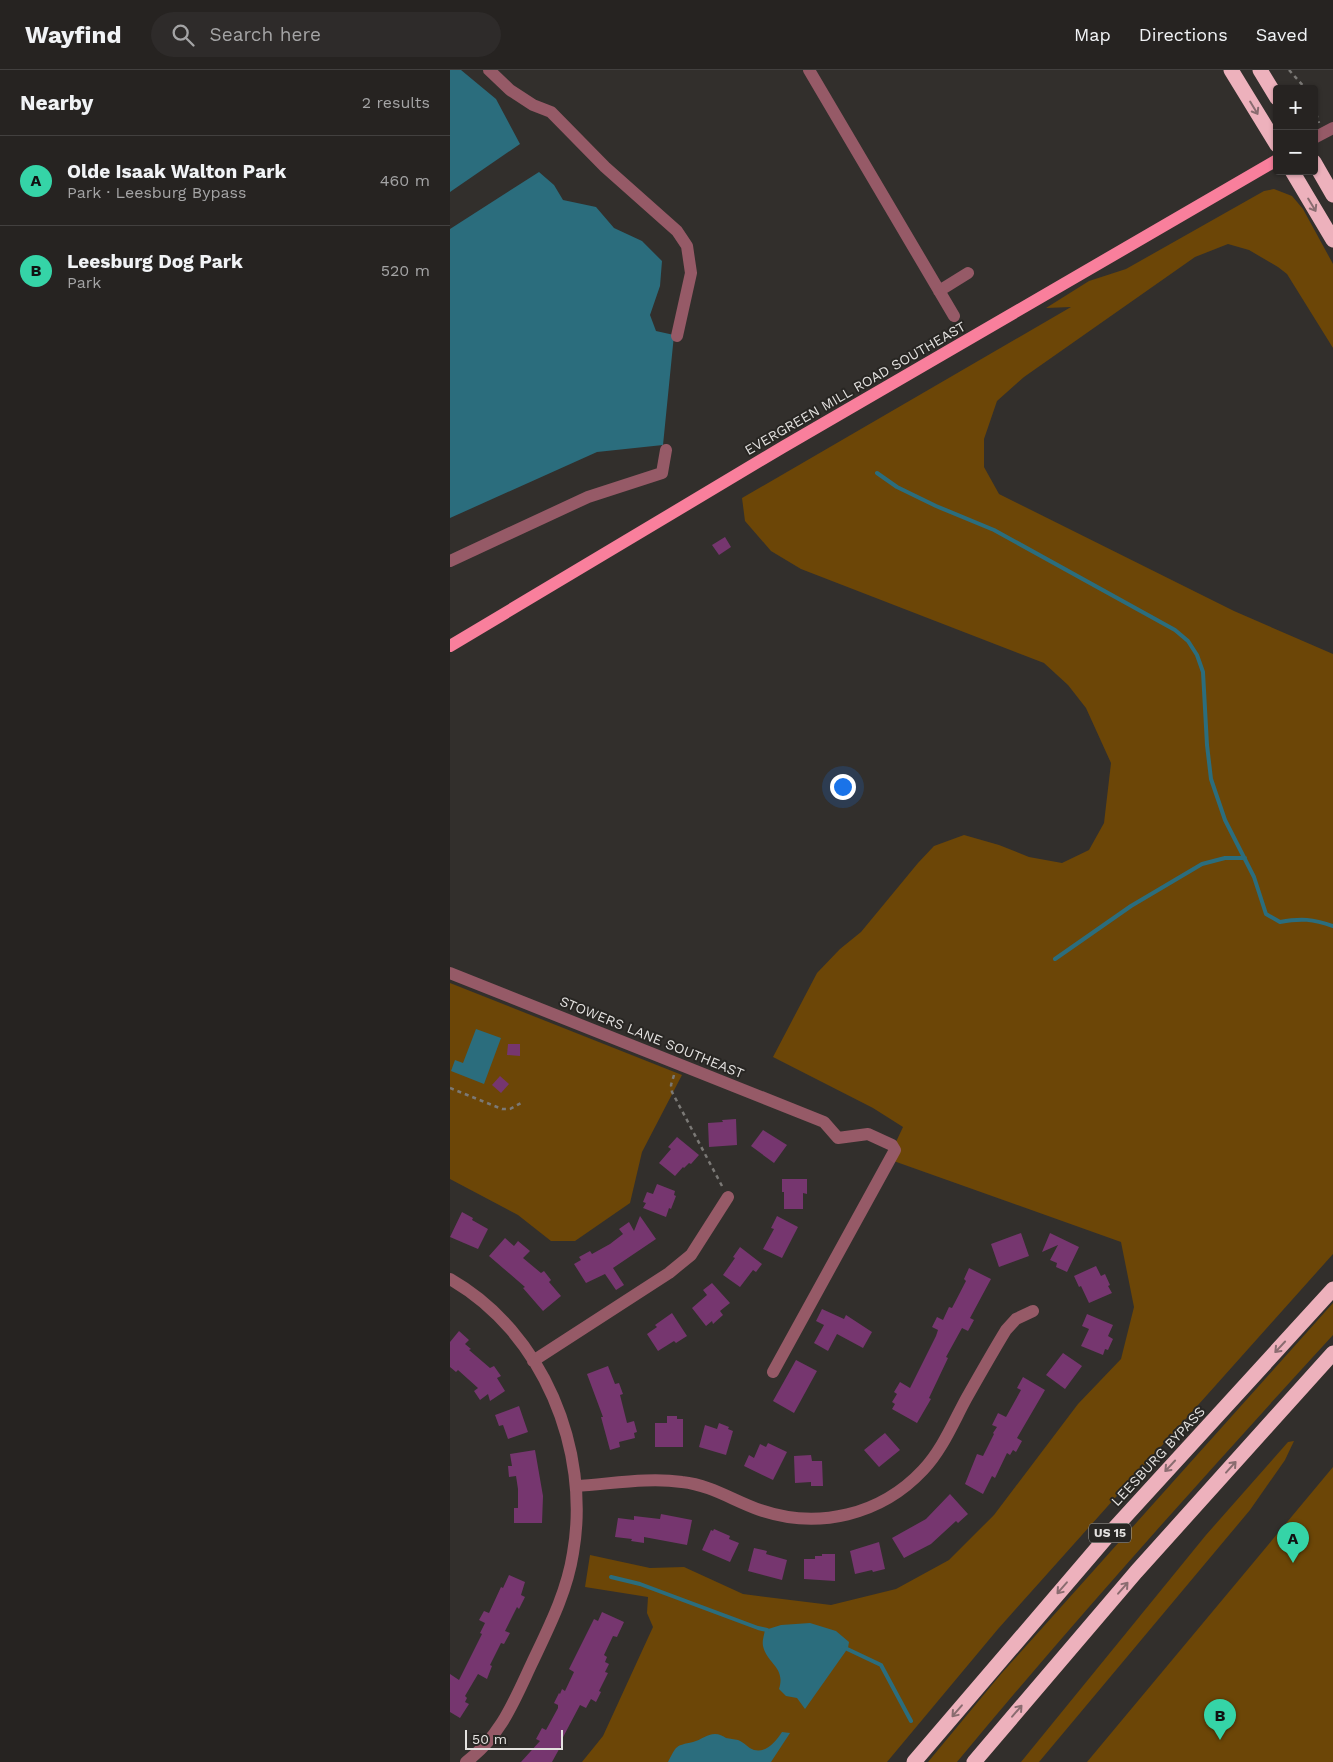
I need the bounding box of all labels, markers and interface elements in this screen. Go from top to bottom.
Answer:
search box [151,12,501,57]
text: Wayfind [25,21,121,49]
icon: search [169,21,197,49]
text: Search here [209,23,321,46]
text: Map [1074,24,1111,45]
text: Directions [1139,24,1228,45]
text: Saved [1256,24,1308,45]
map controls [1273,85,1318,175]
button: + [1273,85,1318,130]
text: Nearby [20,90,93,115]
text: 2 results [362,93,430,112]
one-way arrow [1249,100,1259,114]
button: − [1273,130,1318,175]
text: Olde Isaak Walton Park [67,160,286,183]
text: A [31,171,41,190]
text: 460 m [380,171,430,190]
text: Park · Leesburg Bypass [67,183,246,202]
one-way arrow [1308,198,1318,212]
text: Leesburg Dog Park [67,250,243,273]
text: B [31,261,41,280]
text: 520 m [381,261,430,280]
text: Park [67,273,101,292]
street label: EVERGREEN MILL ROAD SOUTHEAST [742,318,969,458]
your location [830,774,856,800]
street label: STOWERS LANE SOUTHEAST [558,993,747,1082]
one-way arrow [1275,1340,1286,1353]
street label: LEESBURG BYPASS [1108,1403,1208,1509]
one-way arrow [1165,1460,1176,1473]
one-way arrow [1225,1460,1237,1473]
pin: A [1277,1522,1309,1563]
road number: US 15 [1089,1524,1131,1542]
one-way arrow [1057,1581,1068,1594]
one-way arrow [1117,1582,1128,1595]
pin: B [1204,1699,1236,1740]
one-way arrow [951,1705,962,1718]
one-way arrow [1011,1705,1022,1718]
scale bar [465,1727,562,1750]
text: 50 m [472,1731,507,1747]

